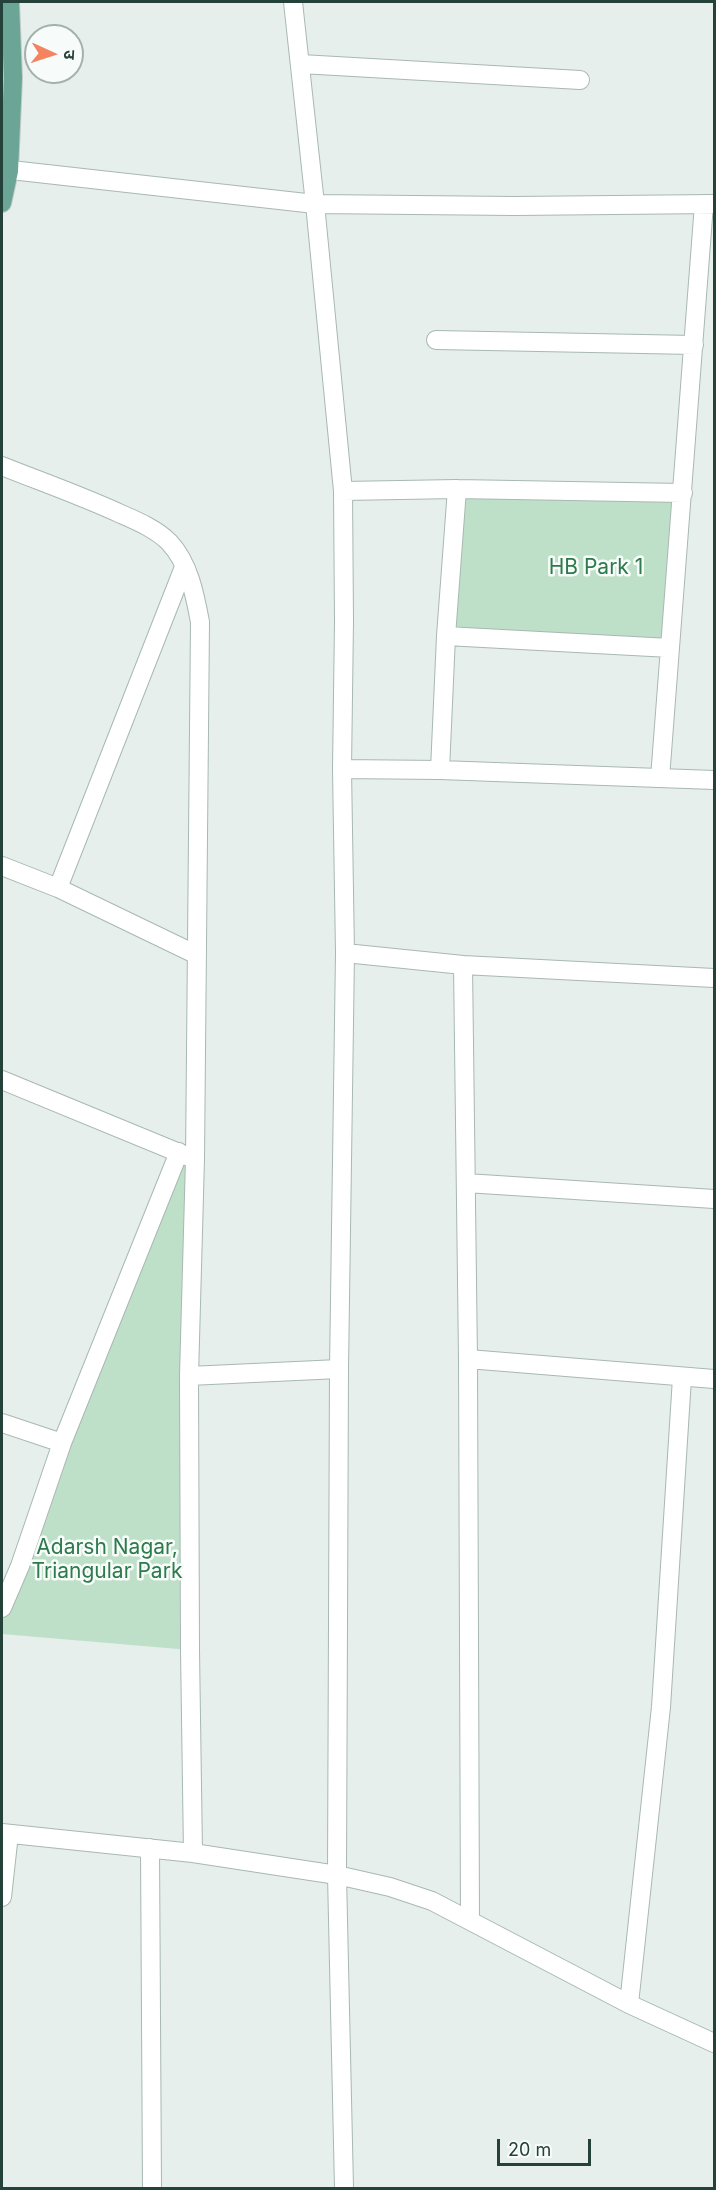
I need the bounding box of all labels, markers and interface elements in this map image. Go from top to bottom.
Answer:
north arrow [24,24,84,84]
text: उ [60,50,80,60]
park label: HB Park 1 [549,555,643,581]
park label: Adarsh Nagar, Triangular Park [32,1535,182,1585]
scale bar [500,2127,594,2165]
text: 20 m [508,2139,551,2160]

